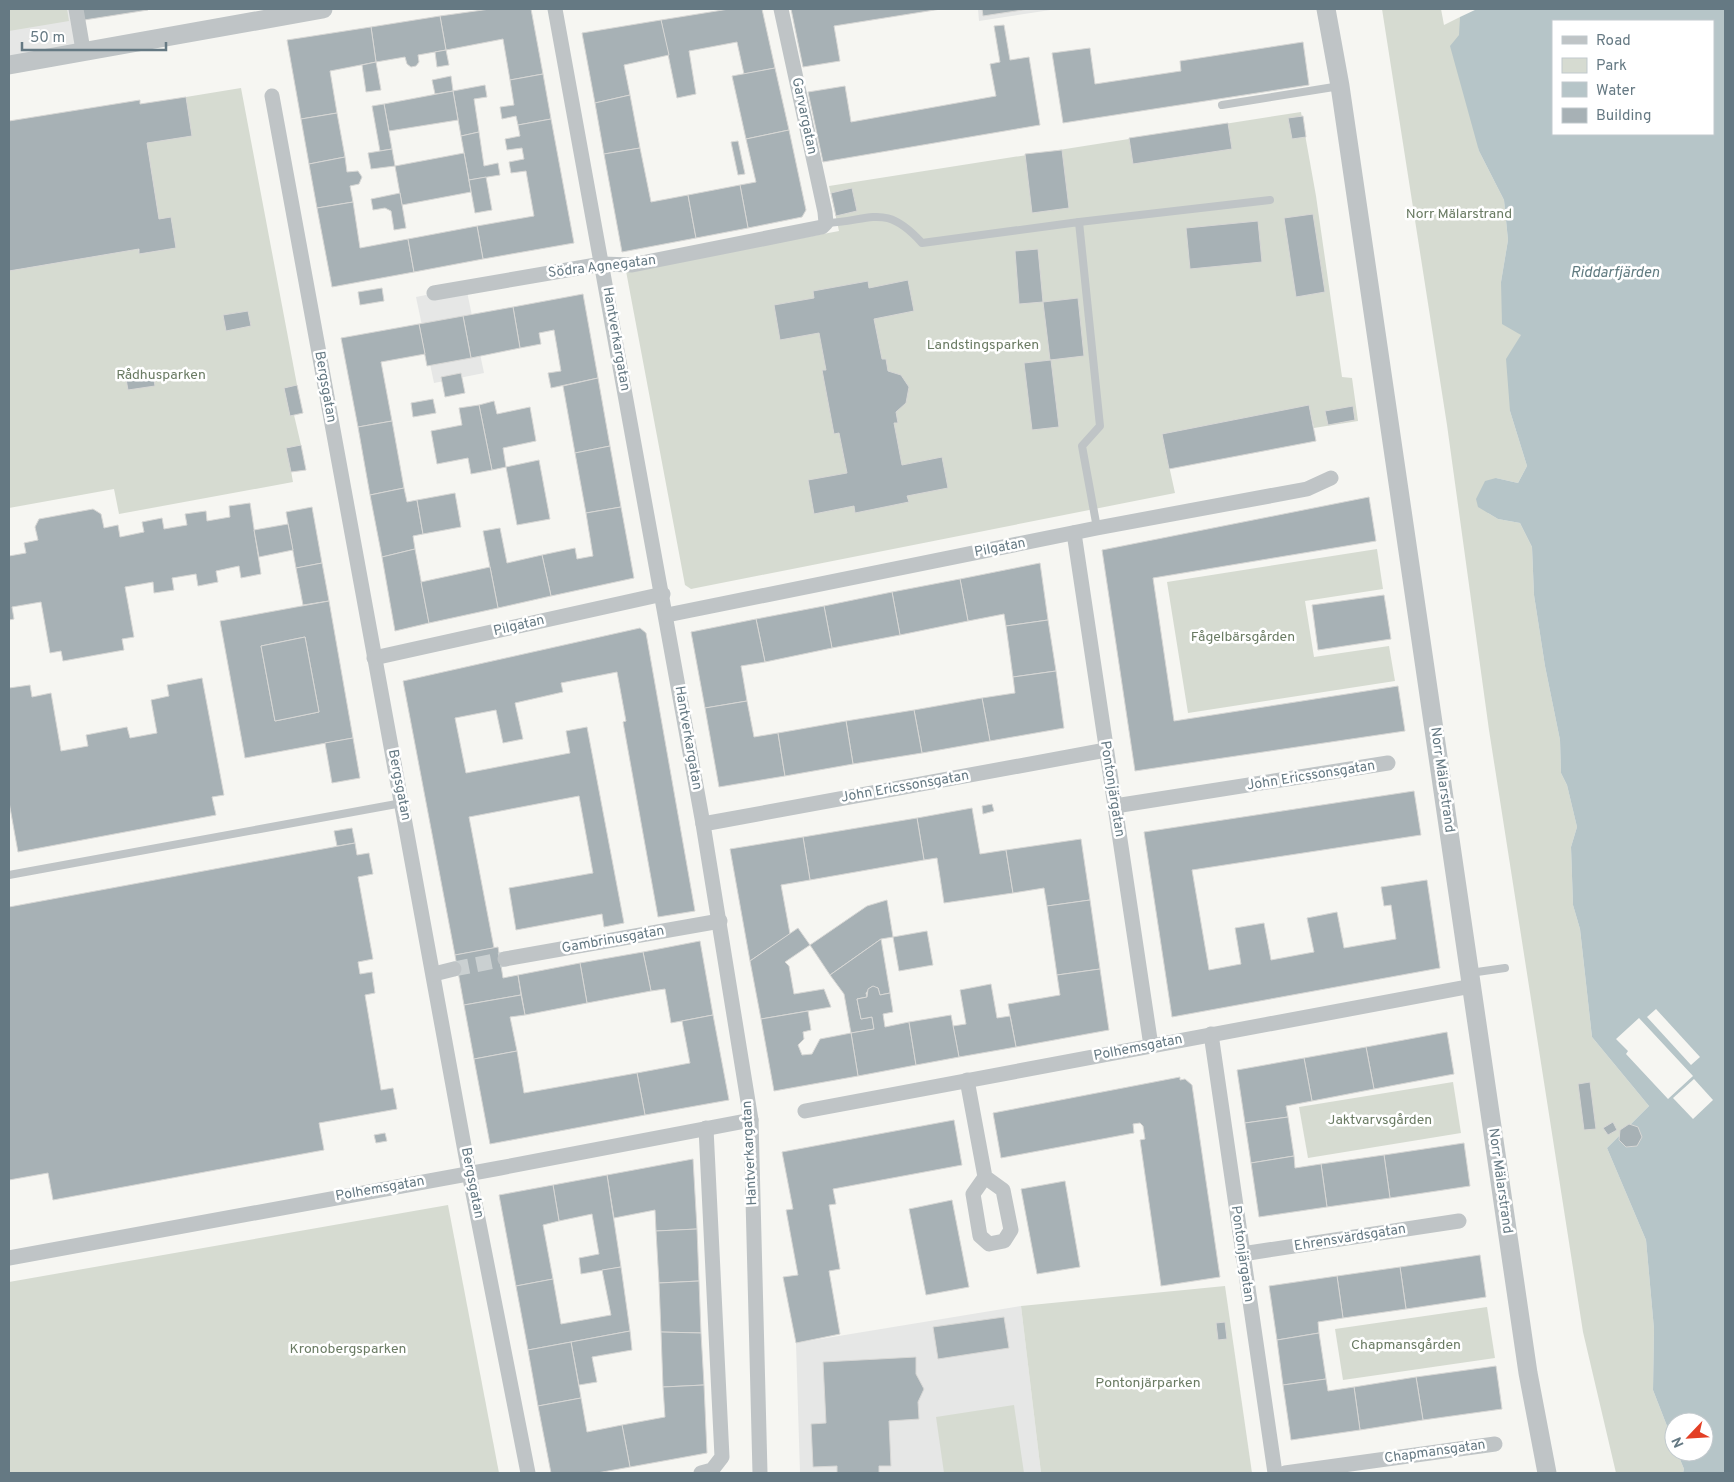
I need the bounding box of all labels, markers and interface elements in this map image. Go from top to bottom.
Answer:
scale bar [22,20,166,52]
legend [1552,20,1714,135]
text: 50 m [30,29,65,48]
text: Road [1596,32,1631,51]
text: Park [1596,57,1627,76]
street label: Garvargatan [788,76,820,156]
text: Water [1596,82,1636,101]
text: Building [1596,107,1651,126]
park label: Norr Mälarstrand [1406,206,1512,223]
street label: Södra Agnegatan [547,252,657,282]
water label: Riddarfjärden [1571,264,1659,283]
street label: Hantverkargatan [598,286,634,392]
park label: Landstingsparken [927,337,1039,354]
street label: Bergsgatan [310,350,340,424]
park label: Rådhusparken [116,367,206,384]
street label: Pilgatan [973,535,1027,561]
street label: Pilgatan [492,612,546,640]
park label: Fågelbärsgården [1191,629,1295,646]
street label: Hantverkargatan [670,685,706,791]
street label: Norr Mälarstrand [1426,726,1458,834]
street label: Pontonjärgatan [1096,740,1128,838]
street label: Bergsgatan [384,748,414,822]
street label: John Ericssonsgatan [1246,757,1376,795]
street label: John Ericssonsgatan [840,767,970,807]
street label: Gambrinusgatan [560,923,666,957]
street label: Polhemsgatan [1092,1031,1184,1065]
street label: Hantverkargatan [739,1100,761,1206]
park label: Jaktvarvsgården [1328,1112,1432,1129]
street label: Norr Mälarstrand [1484,1127,1516,1235]
street label: Bergsgatan [457,1146,487,1220]
street label: Polhemsgatan [334,1173,426,1205]
street label: Pontonjärgatan [1227,1205,1257,1303]
street label: Ehrensvärdsgatan [1293,1221,1407,1255]
park label: Chapmansgården [1351,1337,1461,1354]
park label: Kronobergsparken [290,1341,406,1358]
park label: Pontonjärparken [1095,1375,1201,1392]
north arrow [1664,1412,1714,1462]
text: N [1669,1434,1688,1450]
street label: Chapmansgatan [1383,1436,1487,1468]

